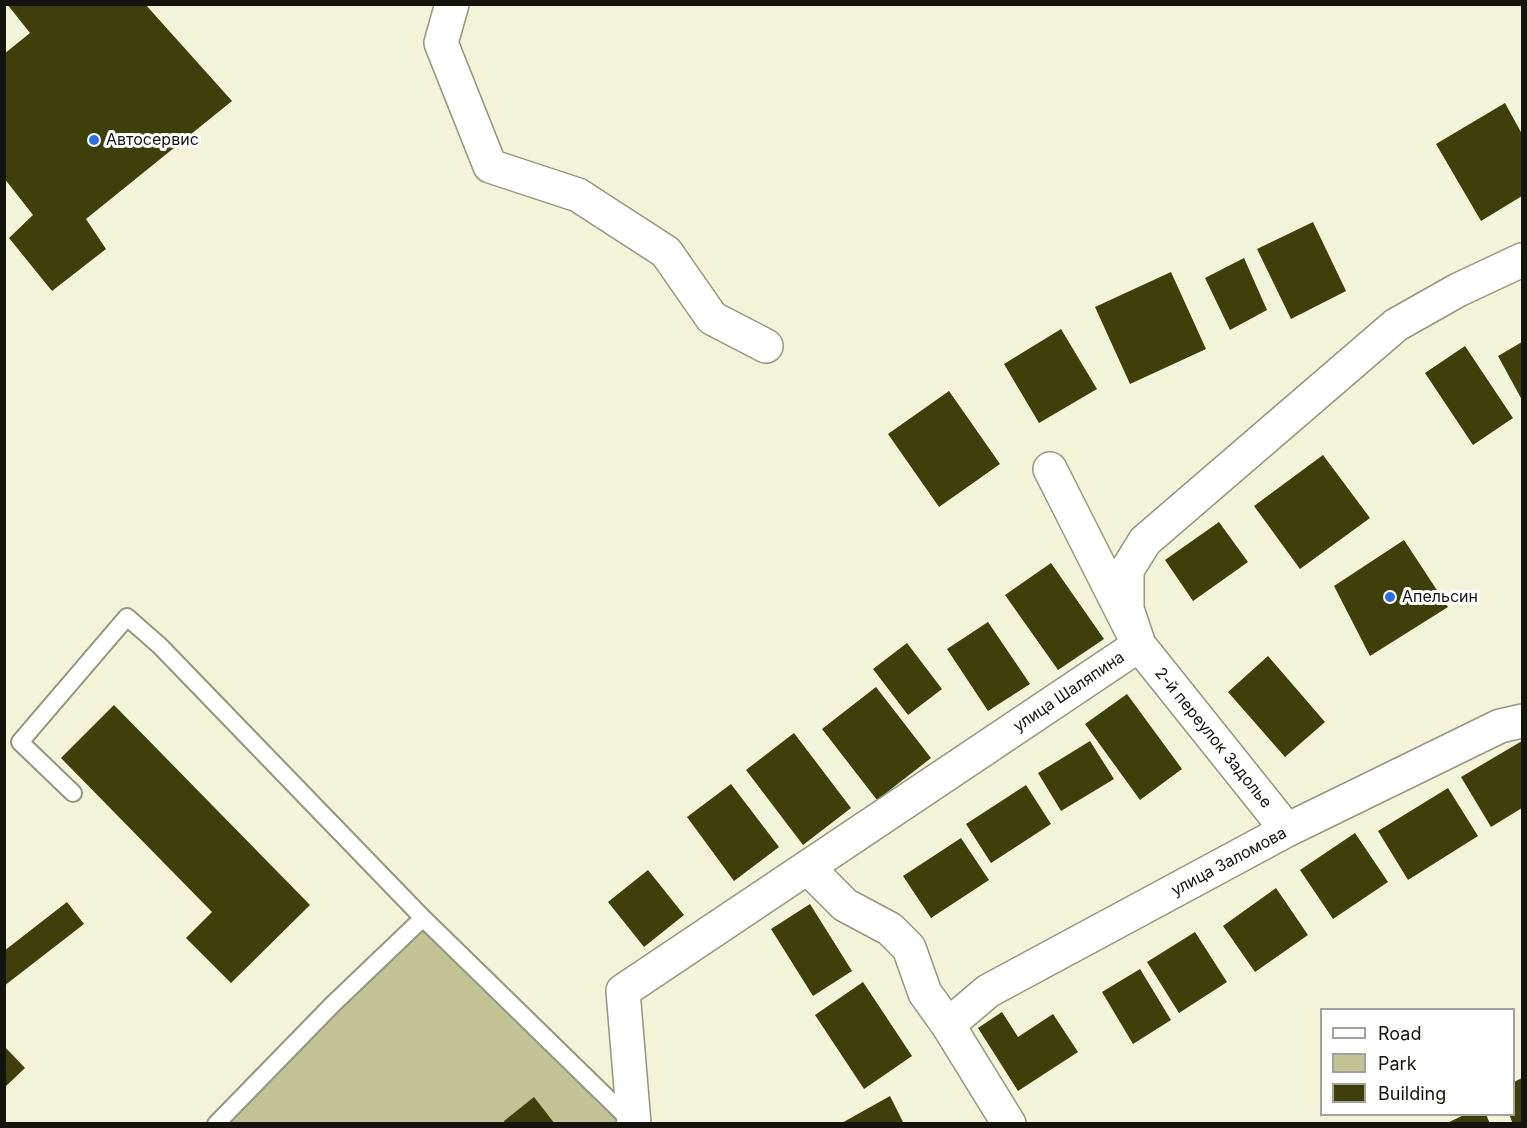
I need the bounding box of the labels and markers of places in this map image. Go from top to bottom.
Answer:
place label: Автосервис [106,130,199,150]
marker: Автосервис [87,133,101,147]
place label: Апельсин [1402,587,1478,607]
marker: Апельсин [1383,590,1397,604]

